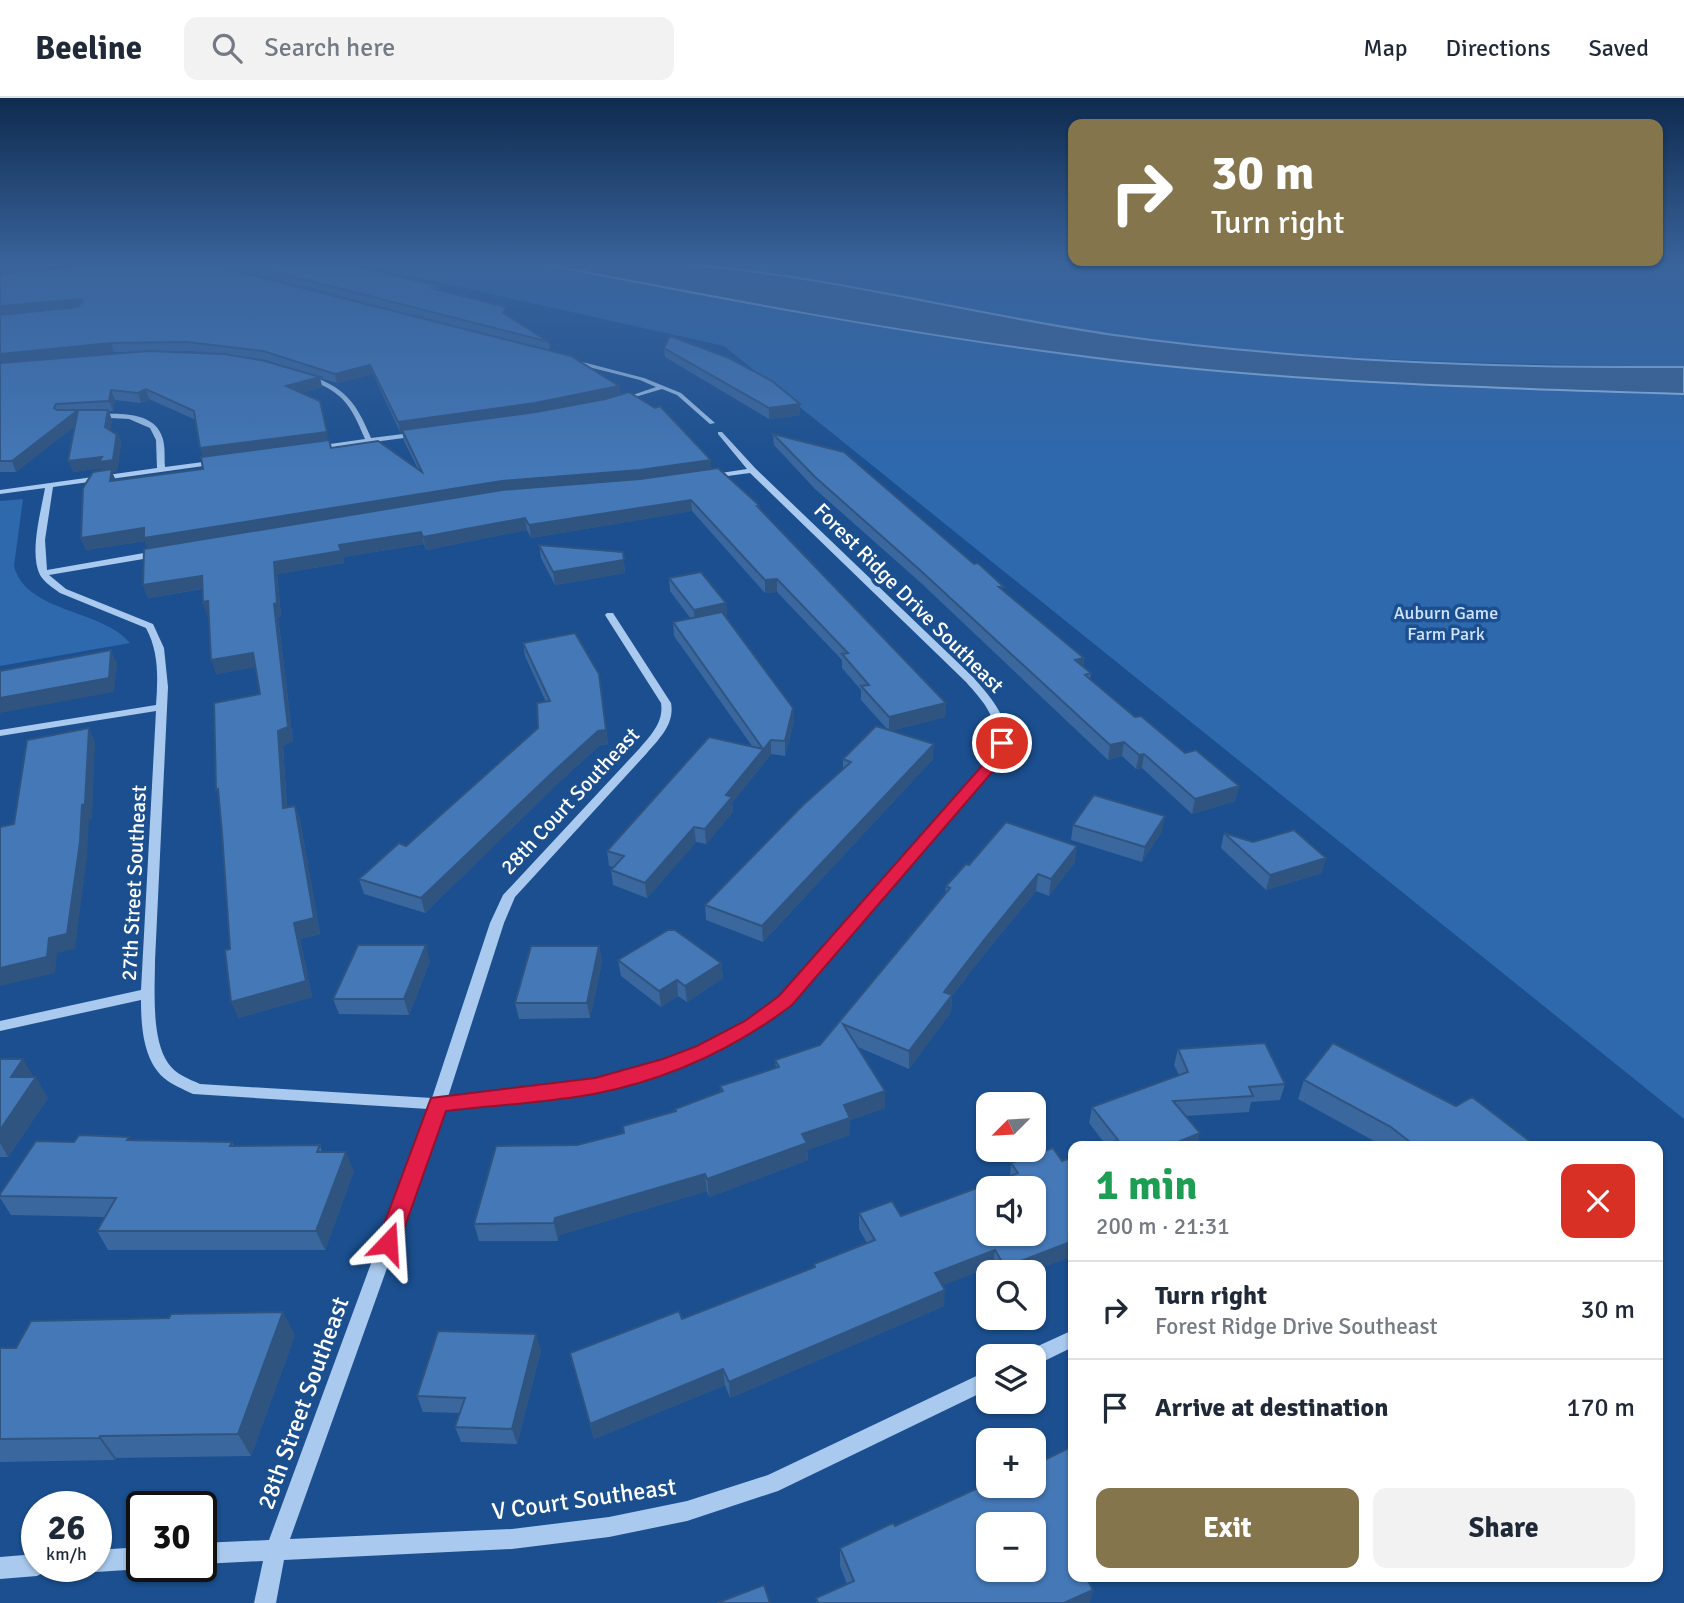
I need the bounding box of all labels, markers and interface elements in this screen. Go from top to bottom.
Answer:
search box [184,17,674,80]
text: Beeline [35,28,142,69]
icon: search [208,29,246,67]
text: Search here [264,32,395,64]
text: Map [1363,33,1408,63]
text: Directions [1446,33,1551,63]
text: Saved [1589,33,1649,63]
text: 30 m [1211,143,1314,203]
icon: right [1096,147,1187,238]
text: Turn right [1211,203,1344,242]
street label: Forest Ridge Drive Southeast [809,498,1009,698]
park label: Auburn Game Farm Park [1394,602,1498,645]
pin [972,713,1032,773]
street label: 28th Court Southeast [495,722,645,880]
icon: arrive [983,724,1021,762]
street label: 27th Street Southeast [116,784,152,982]
north arrow [976,1092,1046,1162]
map controls [976,1092,1046,1582]
text: 1 min [1096,1160,1197,1211]
button: close [1561,1164,1635,1238]
button: sound [976,1176,1046,1246]
position arrow [351,1206,425,1280]
text: 200 m · 21:31 [1096,1212,1230,1241]
button: search [976,1260,1046,1330]
text: Turn right [1155,1280,1267,1312]
icon: right [1096,1291,1134,1329]
street label: 28th Street Southeast [251,1293,355,1513]
text: 30 m [1580,1294,1635,1326]
text: Forest Ridge Drive Southeast [1155,1312,1438,1341]
button: layers [976,1344,1046,1414]
icon: arrive [1096,1389,1134,1427]
text: Arrive at destination [1155,1392,1388,1424]
text: 170 m [1566,1392,1635,1424]
button: + [976,1428,1046,1498]
street label: V Court Southeast [490,1471,678,1527]
button: Exit [1096,1488,1359,1568]
button: Share [1373,1488,1635,1568]
speed limit sign: 30 [126,1491,217,1582]
text: 26 [48,1506,85,1549]
button: − [976,1512,1046,1582]
text: km/h [46,1543,87,1565]

